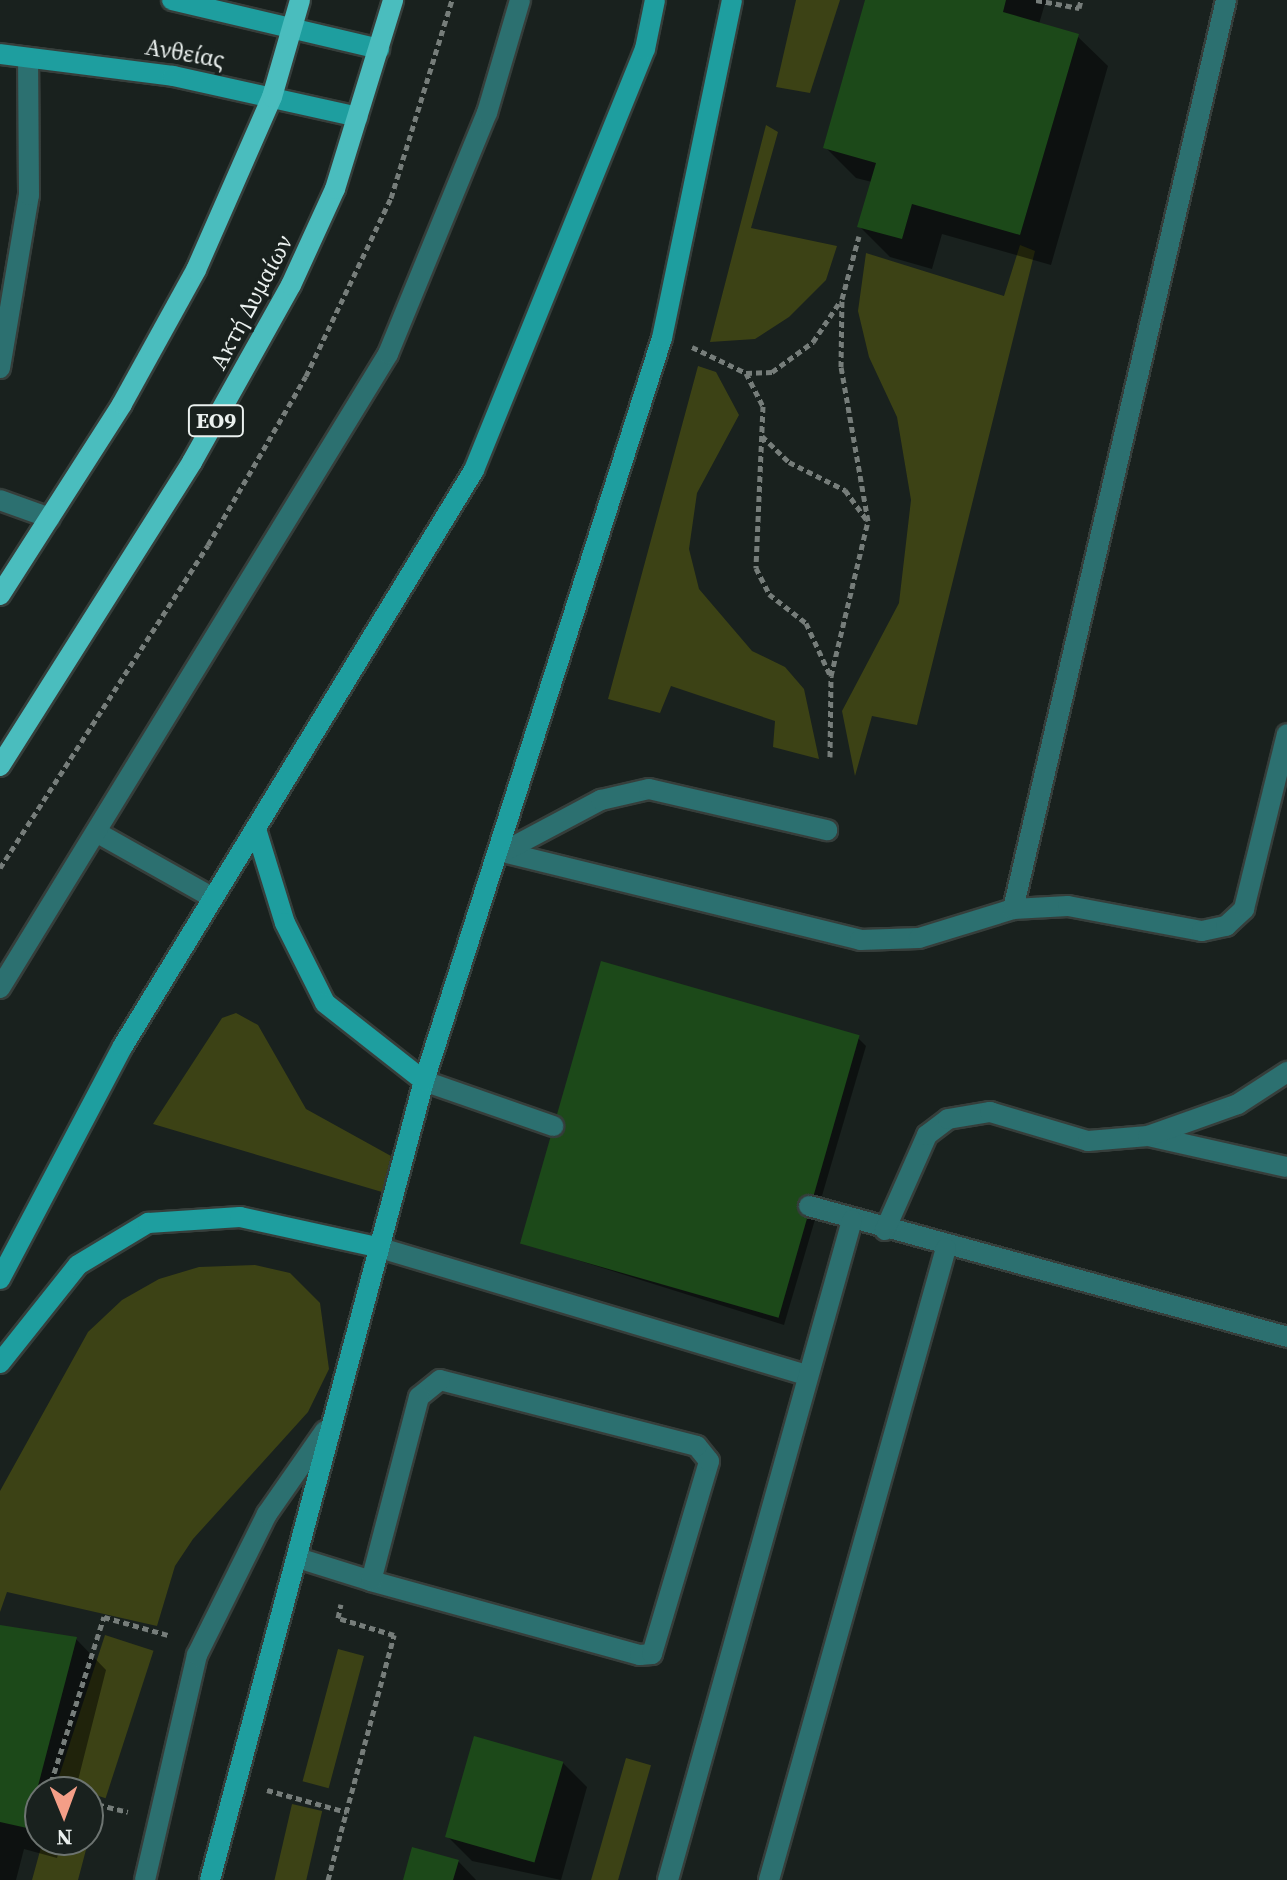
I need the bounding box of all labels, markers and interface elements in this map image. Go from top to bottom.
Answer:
street label: Ανθείας [143,32,227,74]
street label: Ακτή Δυμαίων [203,230,299,374]
road number: ΕΟ9 [186,403,246,439]
north arrow [24,1776,104,1856]
text: N [56,1823,73,1853]

